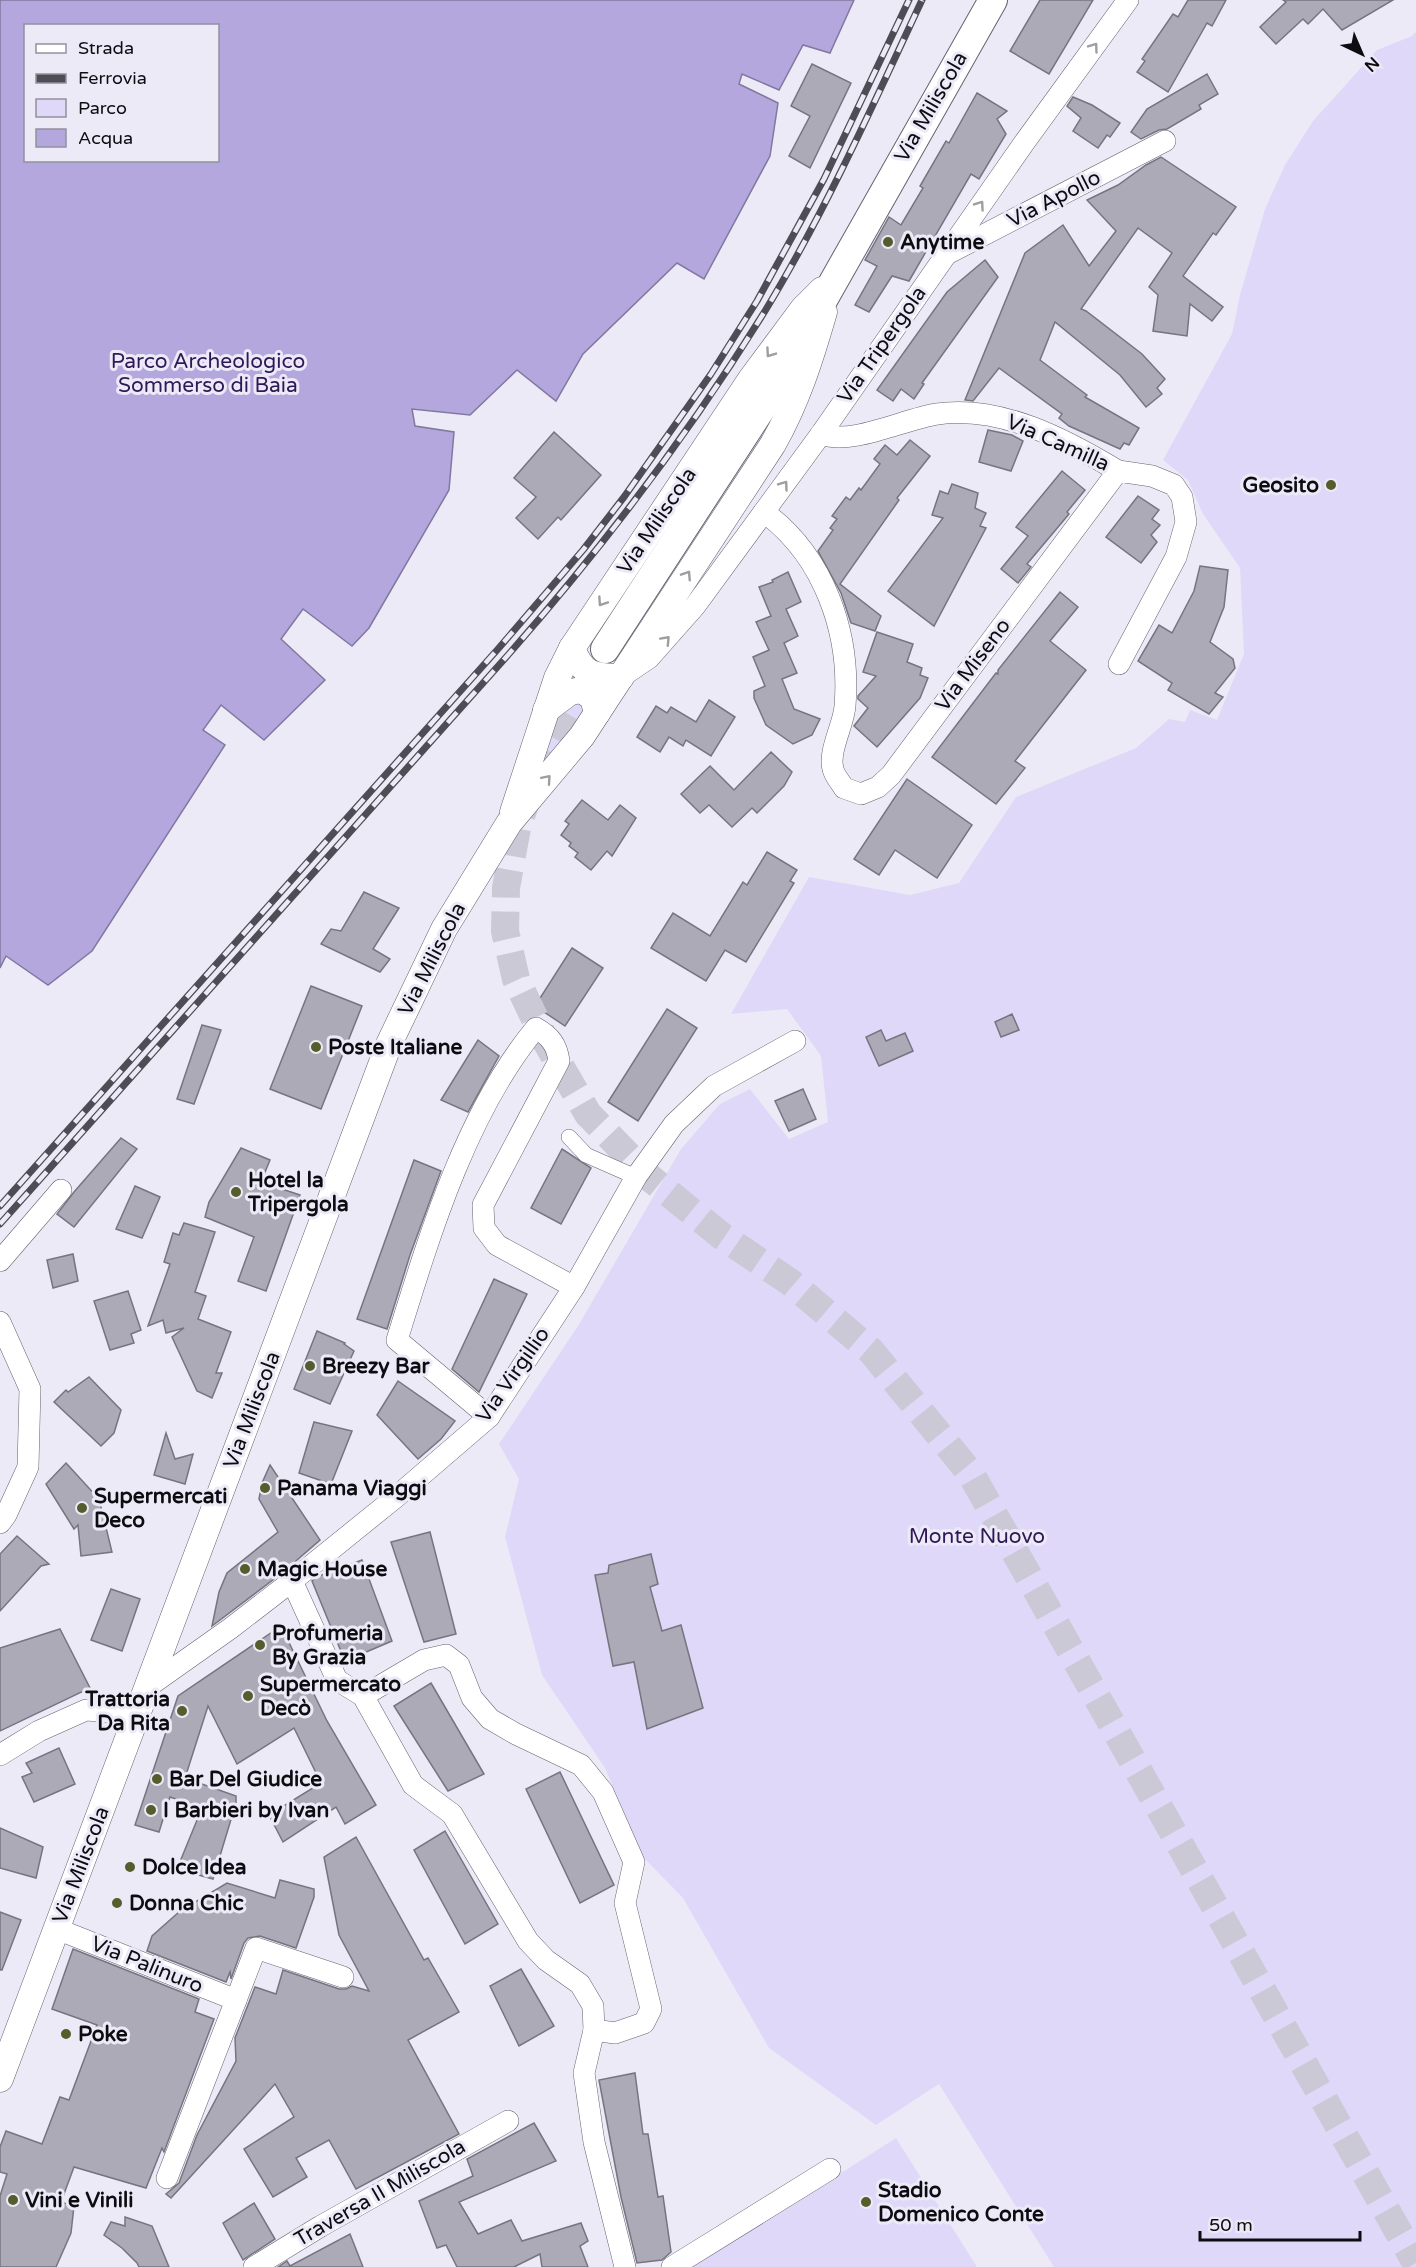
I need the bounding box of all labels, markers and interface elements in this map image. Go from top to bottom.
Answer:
legend [24,24,219,162]
north arrow [1332,24,1392,84]
text: Strada [78,37,134,59]
one-way arrow [1086,42,1097,53]
street label: Via Miliscola [889,47,973,167]
text: N [1360,52,1383,76]
text: Ferrovia [78,67,147,89]
text: Parco [78,97,127,119]
text: Acqua [78,127,133,149]
street label: Via Apollo [1003,165,1105,233]
one-way arrow [973,201,984,212]
place label: Anytime [900,230,984,255]
marker: Anytime [881,235,895,249]
street label: Via Tripergola [832,281,932,409]
one-way arrow [766,347,777,358]
park label: Parco Archeologico Sommerso di Baia [111,349,305,398]
street label: Via Camilla [1003,409,1113,477]
street label: Via Miliscola [612,463,702,579]
place label: Geosito [1242,473,1319,498]
marker: Geosito [1324,478,1338,492]
one-way arrow [776,480,787,491]
one-way arrow [680,571,692,581]
one-way arrow [599,596,610,607]
street label: Via Miseno [930,614,1016,716]
one-way arrow [659,637,670,647]
one-way arrow [540,775,551,786]
street label: Via Miliscola [393,898,471,1020]
place label: Poste Italiane [328,1035,462,1060]
marker: Poste Italiane [309,1040,323,1054]
place label: Hotel la Tripergola [247,1168,349,1217]
marker: Hotel la Tripergola [229,1185,243,1199]
street label: Via Virgillio [471,1322,555,1428]
street label: Via Miliscola [218,1348,286,1472]
place label: Breezy Bar [322,1354,430,1379]
marker: Breezy Bar [303,1359,317,1373]
place label: Panama Viaggi [277,1476,427,1501]
marker: Panama Viaggi [258,1481,272,1495]
place label: Supermercati Deco [94,1484,228,1533]
marker: Supermercati Deco [75,1501,89,1515]
park label: Monte Nuovo [909,1524,1045,1549]
place label: Magic House [257,1557,387,1582]
marker: Magic House [238,1562,252,1576]
place label: Profumeria By Grazia [272,1621,383,1670]
marker: Profumeria By Grazia [253,1638,267,1652]
place label: Supermercato Decò [260,1672,401,1721]
place label: Trattoria Da Rita [84,1687,170,1736]
marker: Supermercato Decò [241,1689,255,1703]
marker: Trattoria Da Rita [175,1704,189,1718]
place label: Bar Del Giudice [169,1767,322,1792]
marker: Bar Del Giudice [150,1772,164,1786]
place label: I Barbieri by Ivan [163,1798,329,1823]
street label: Via Miliscola [47,1803,115,1927]
marker: I Barbieri by Ivan [144,1803,158,1817]
place label: Dolce Idea [142,1855,246,1880]
marker: Dolce Idea [123,1860,137,1874]
place label: Donna Chic [129,1891,244,1916]
marker: Donna Chic [110,1896,124,1910]
street label: Via Palinuro [87,1931,207,1999]
place label: Poke [78,2022,128,2047]
marker: Poke [59,2027,73,2041]
street label: Traversa II Miliscola [290,2134,470,2252]
place label: Stadio Domenico Conte [878,2178,1044,2227]
place label: Vini e Vinili [25,2188,134,2213]
marker: Vini e Vinili [6,2193,20,2207]
marker: Stadio Domenico Conte [859,2195,873,2209]
scale bar [1200,2204,1360,2242]
text: 50 m [1209,2214,1253,2236]

